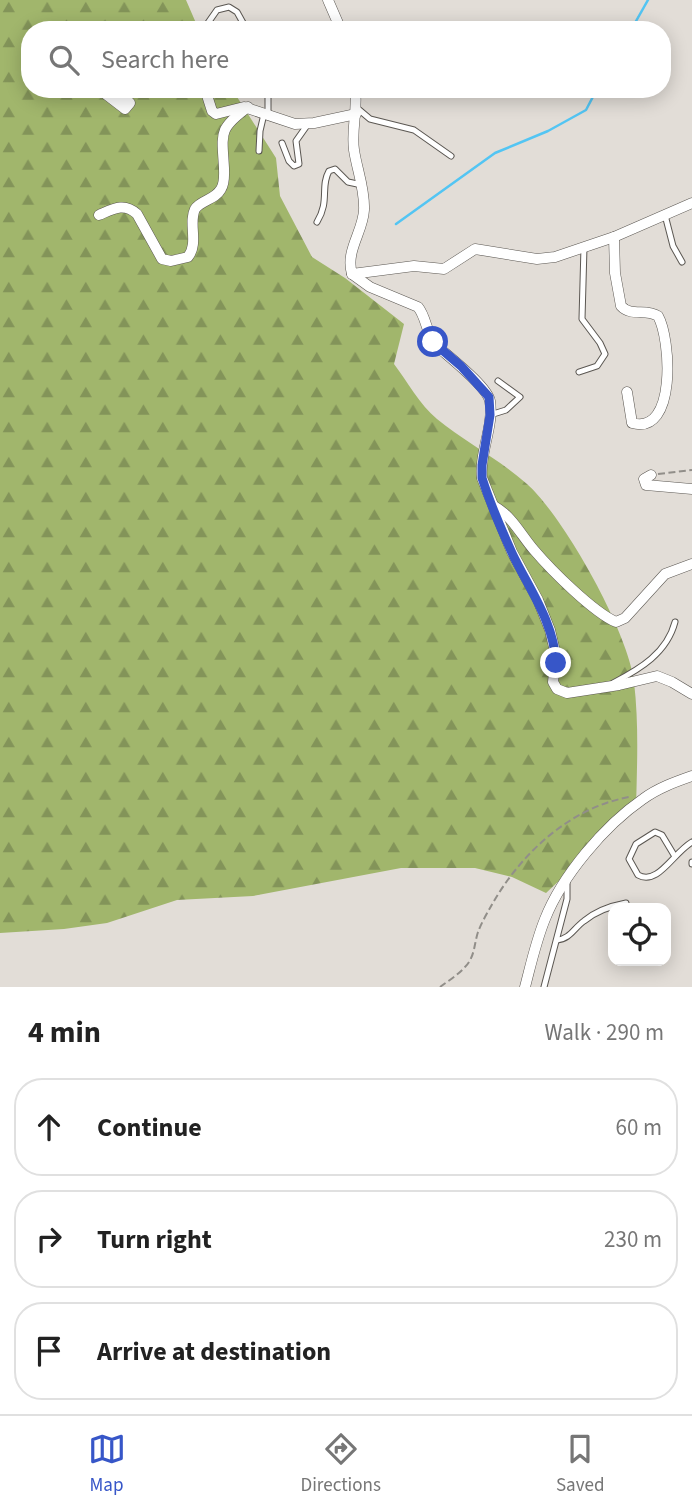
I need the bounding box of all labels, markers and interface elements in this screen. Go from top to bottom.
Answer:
search box [21,21,671,98]
icon: search [45,41,83,79]
text: Search here [101,41,229,78]
route start [417,326,448,357]
route end [540,647,571,678]
map controls [608,903,671,966]
button: locate [608,903,671,966]
text: 4 min [28,1011,101,1054]
text: Walk · 290 m [545,1016,664,1049]
icon: ahead [30,1108,68,1146]
text: Continue [97,1109,202,1146]
text: 60 m [615,1111,662,1144]
icon: right [30,1220,68,1258]
text: Turn right [97,1221,212,1258]
text: 230 m [604,1223,662,1256]
icon: arrive [30,1332,68,1370]
text: Arrive at destination [97,1333,331,1370]
tab: Map [88,1430,126,1499]
tab: Directions [301,1430,381,1499]
tab: Saved [556,1430,604,1499]

